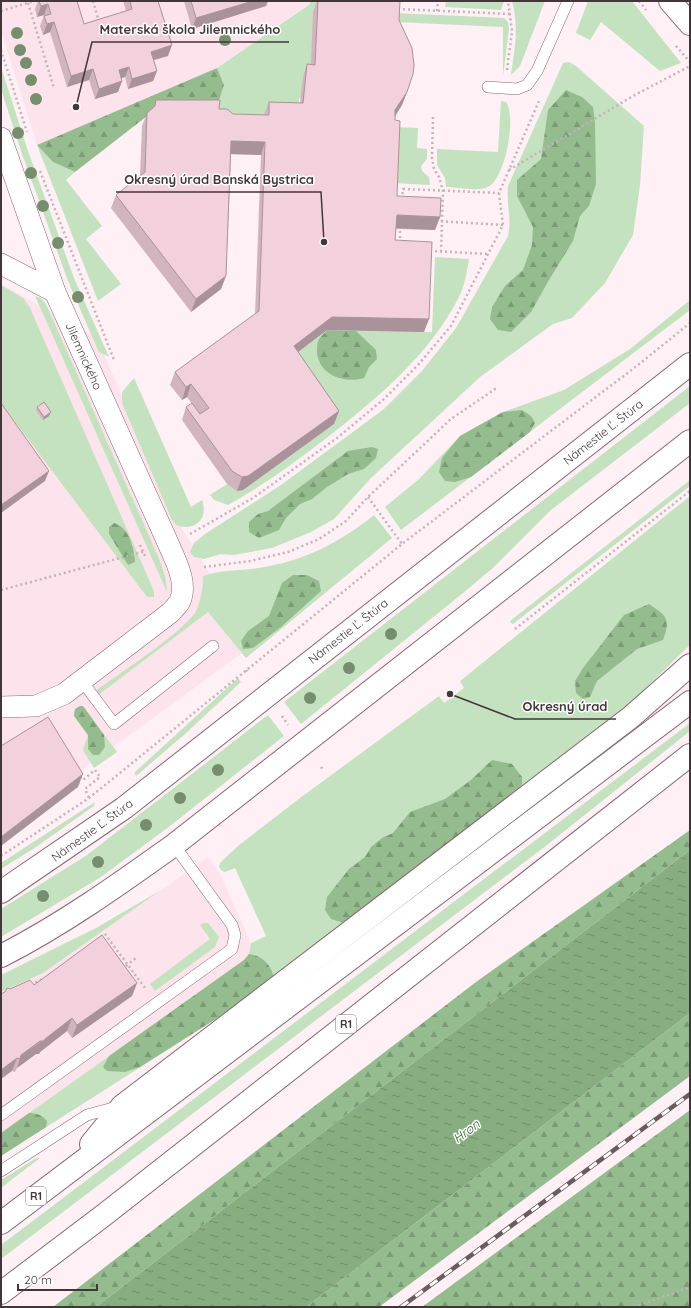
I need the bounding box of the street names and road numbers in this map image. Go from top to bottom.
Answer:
street label: Jilemnického [62,320,106,392]
street label: Námestie Ľ. Štúra [560,396,646,468]
street label: Námestie Ľ. Štúra [305,595,391,667]
street label: Námestie Ľ. Štúra [48,795,136,865]
road number: R1 [336,1015,356,1033]
road number: R1 [26,1187,46,1205]

